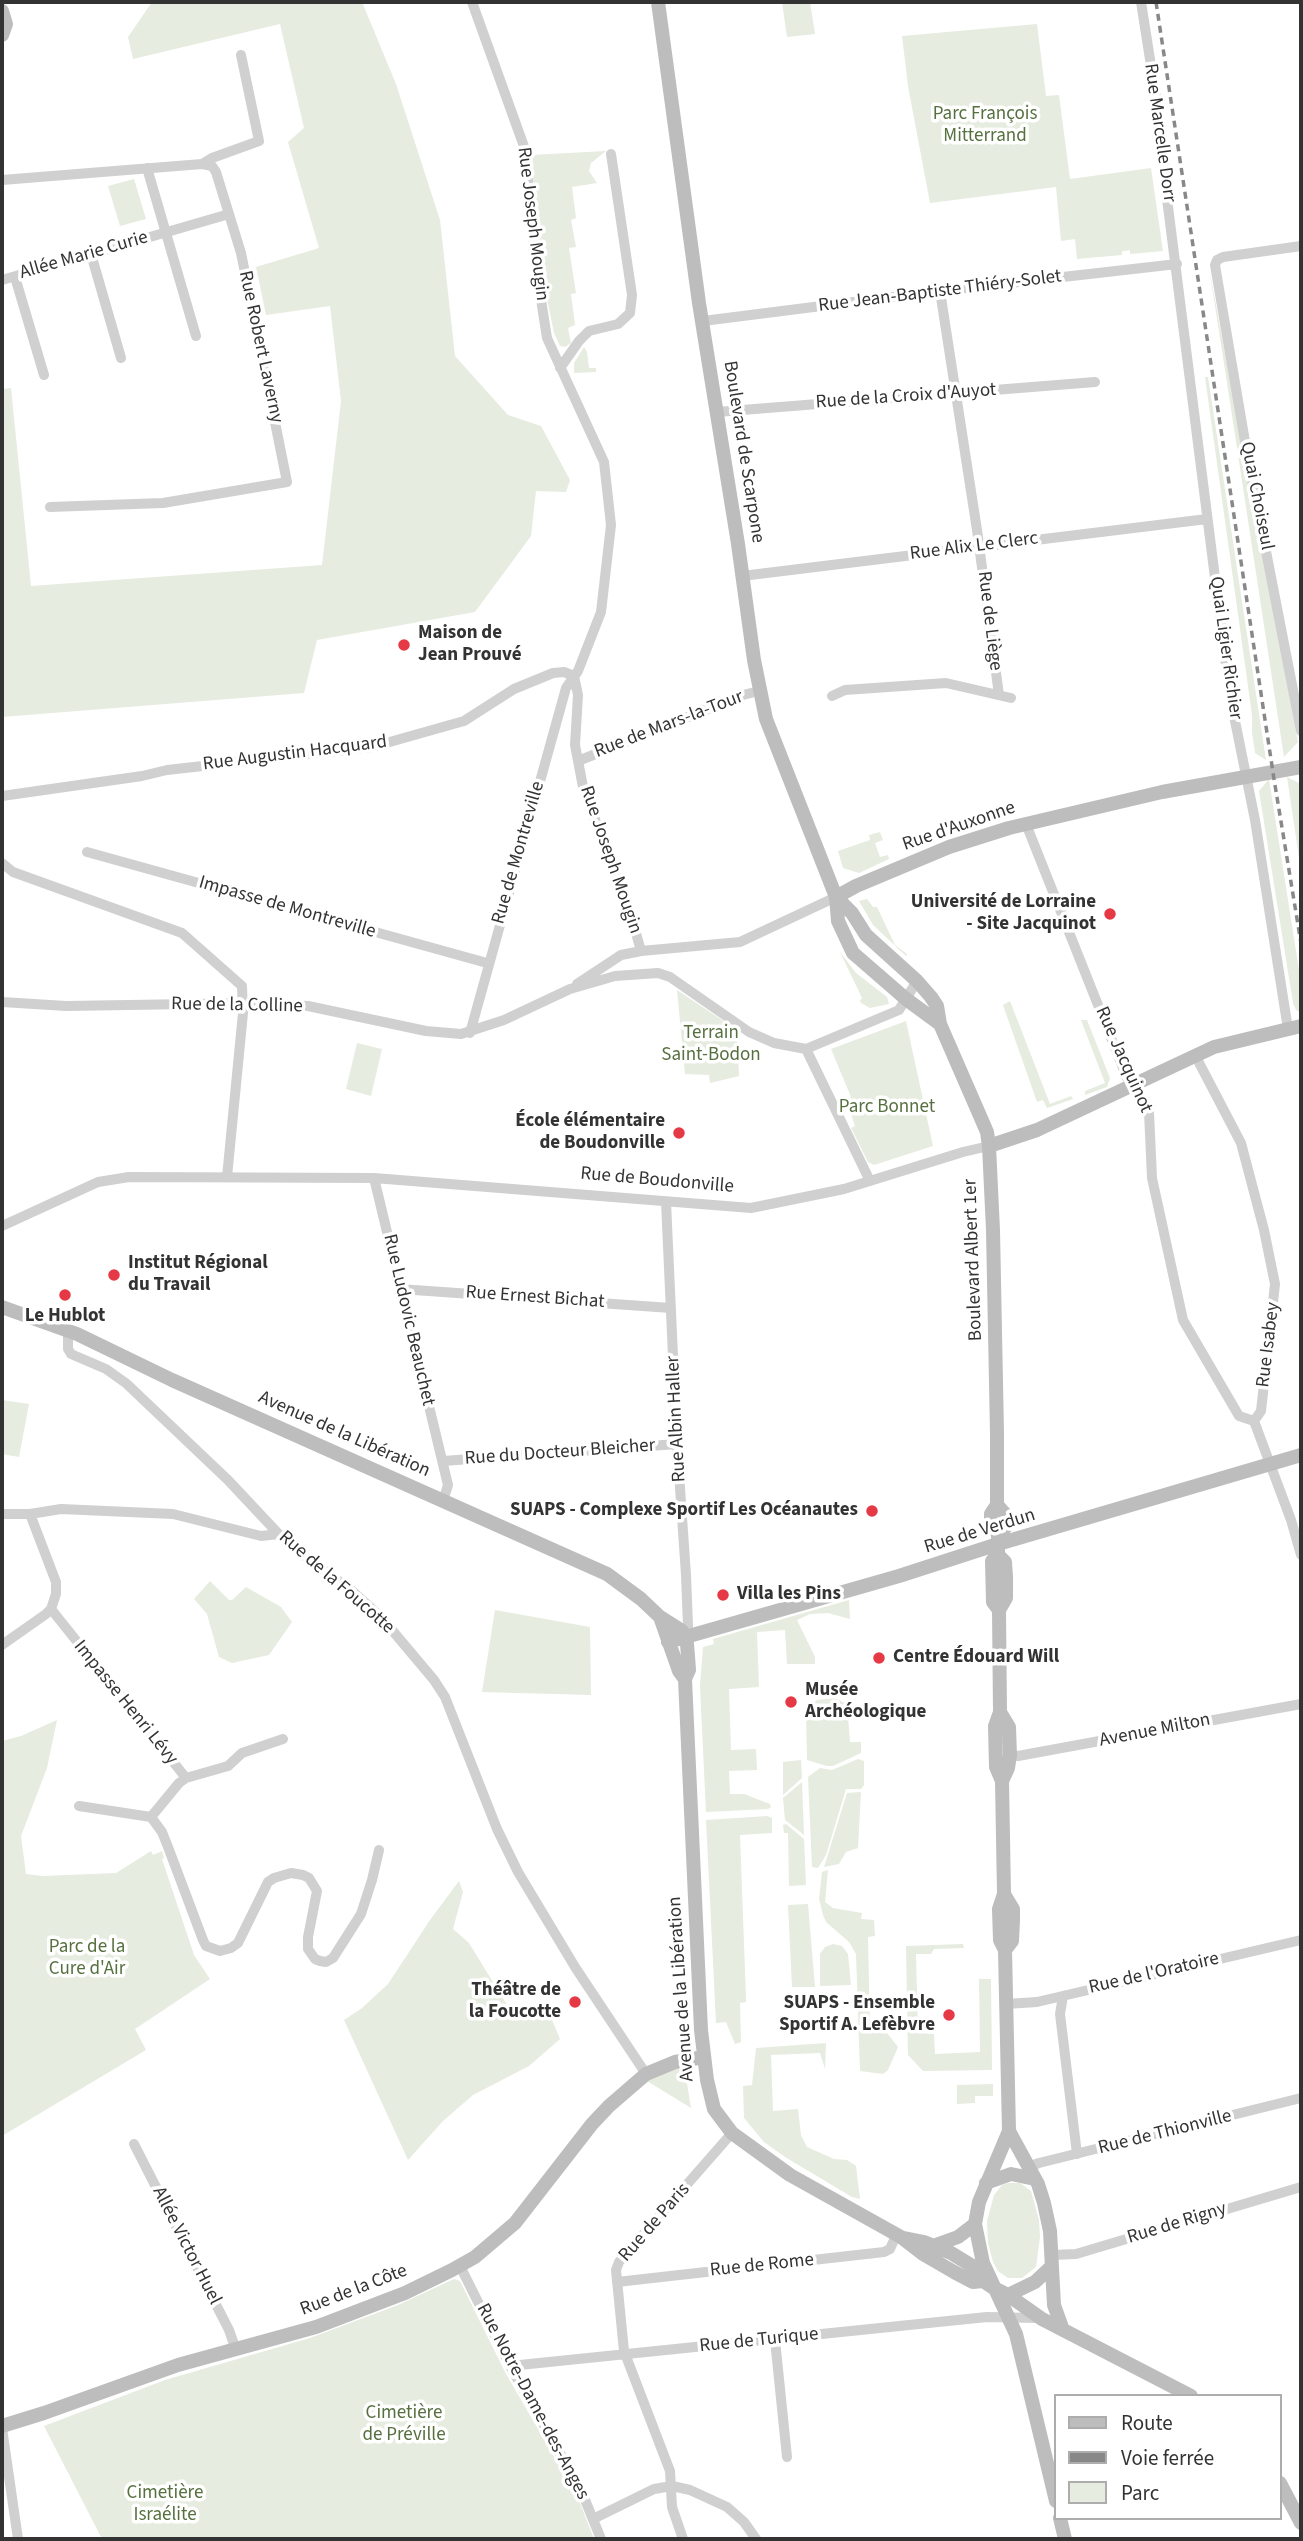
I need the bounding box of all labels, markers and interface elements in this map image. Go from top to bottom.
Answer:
street label: Rue Marcelle Dorr [1138,62,1180,204]
park label: Parc François Mitterrand [933,104,1037,148]
street label: Rue Joseph Mougin [511,146,553,302]
street label: Allée Marie Curie [17,227,151,285]
street label: Rue Jean-Baptiste Thiéry-Solet [817,266,1063,318]
street label: Rue Robert Laverny [233,269,287,425]
street label: Boulevard de Scarpone [717,359,769,545]
street label: Rue de la Croix d'Auyot [815,379,997,415]
street label: Quai Choiseul [1234,440,1278,552]
street label: Rue Alix Le Clerc [909,528,1039,566]
street label: Rue de Liège [972,570,1006,672]
street label: Quai Ligier Richier [1204,575,1246,721]
place label: Maison de Jean Prouvé [418,623,522,667]
marker: Maison de Jean Prouvé [396,637,412,653]
street label: Rue de Mars-la-Tour [591,686,747,764]
street label: Rue Augustin Hacquard [202,731,388,777]
street label: Rue de Montreville [488,779,550,927]
street label: Rue Joseph Mougin [574,783,646,937]
street label: Rue d'Auxonne [900,797,1018,857]
street label: Impasse de Montreville [196,872,378,944]
place label: Université de Lorraine - Site Jacquinot [911,892,1096,936]
marker: Université de Lorraine - Site Jacquinot [1102,906,1118,922]
street label: Rue de la Colline [171,993,303,1019]
street label: Rue Jacquinot [1089,1003,1157,1117]
park label: Terrain Saint-Bodon [661,1023,761,1067]
park label: Parc Bonnet [839,1097,935,1119]
place label: École élémentaire de Boudonville [515,1111,665,1155]
marker: École élémentaire de Boudonville [671,1125,687,1141]
street label: Rue de Boudonville [579,1163,735,1199]
street label: Boulevard Albert 1er [960,1178,988,1342]
street label: Rue Ludovic Beauchet [377,1232,439,1408]
place label: Institut Régional du Travail [128,1253,268,1297]
marker: Institut Régional du Travail [106,1267,122,1283]
street label: Rue Ernest Bichat [465,1282,605,1314]
marker: Le Hublot [57,1287,73,1303]
street label: Rue Isabey [1252,1301,1286,1389]
place label: Le Hublot [25,1306,105,1328]
street label: Rue Albin Haller [662,1355,692,1483]
street label: Avenue de la Libération [255,1387,433,1483]
street label: Rue du Docteur Bleicher [464,1435,656,1471]
place label: SUAPS - Complexe Sportif Les Océanautes [510,1500,858,1522]
marker: SUAPS - Complexe Sportif Les Océanautes [864,1503,880,1519]
street label: Rue de Verdun [922,1504,1038,1560]
street label: Rue de la Foucotte [273,1527,399,1639]
place label: Villa les Pins [737,1584,841,1606]
marker: Villa les Pins [715,1587,731,1603]
street label: Impasse Henri Lévy [68,1636,182,1770]
place label: Centre Édouard Will [893,1647,1059,1669]
marker: Centre Édouard Will [871,1650,887,1666]
place label: Musée Archéologique [805,1680,926,1724]
marker: Musée Archéologique [783,1694,799,1710]
street label: Avenue Milton [1098,1709,1212,1753]
street label: Avenue de la Libération [664,1896,700,2082]
park label: Parc de la Cure d'Air [49,1937,125,1981]
street label: Rue de l'Oratoire [1087,1948,1221,2000]
place label: Théâtre de la Foucotte [469,1980,561,2024]
place label: SUAPS - Ensemble Sportif A. Lefèbvre [779,1993,935,2037]
marker: Théâtre de la Foucotte [567,1994,583,2010]
marker: SUAPS - Ensemble Sportif A. Lefèbvre [941,2007,957,2023]
street label: Rue de Thionville [1096,2105,1234,2161]
street label: Rue de Paris [615,2179,695,2267]
street label: Allée Victor Huel [146,2183,226,2309]
street label: Rue de Rigny [1125,2198,1229,2250]
street label: Rue de Rome [709,2249,815,2283]
street label: Rue de la Côte [297,2260,411,2322]
street label: Rue Notre-Dame-des-Anges [471,2300,593,2504]
street label: Rue de Turique [698,2323,820,2359]
legend [1054,2394,1282,2520]
park label: Cimetière de Préville [362,2403,446,2447]
text: Route [1121,2408,1173,2438]
text: Voie ferrée [1121,2443,1214,2473]
text: Parc [1121,2478,1159,2508]
park label: Cimetière Israélite [127,2483,203,2527]

